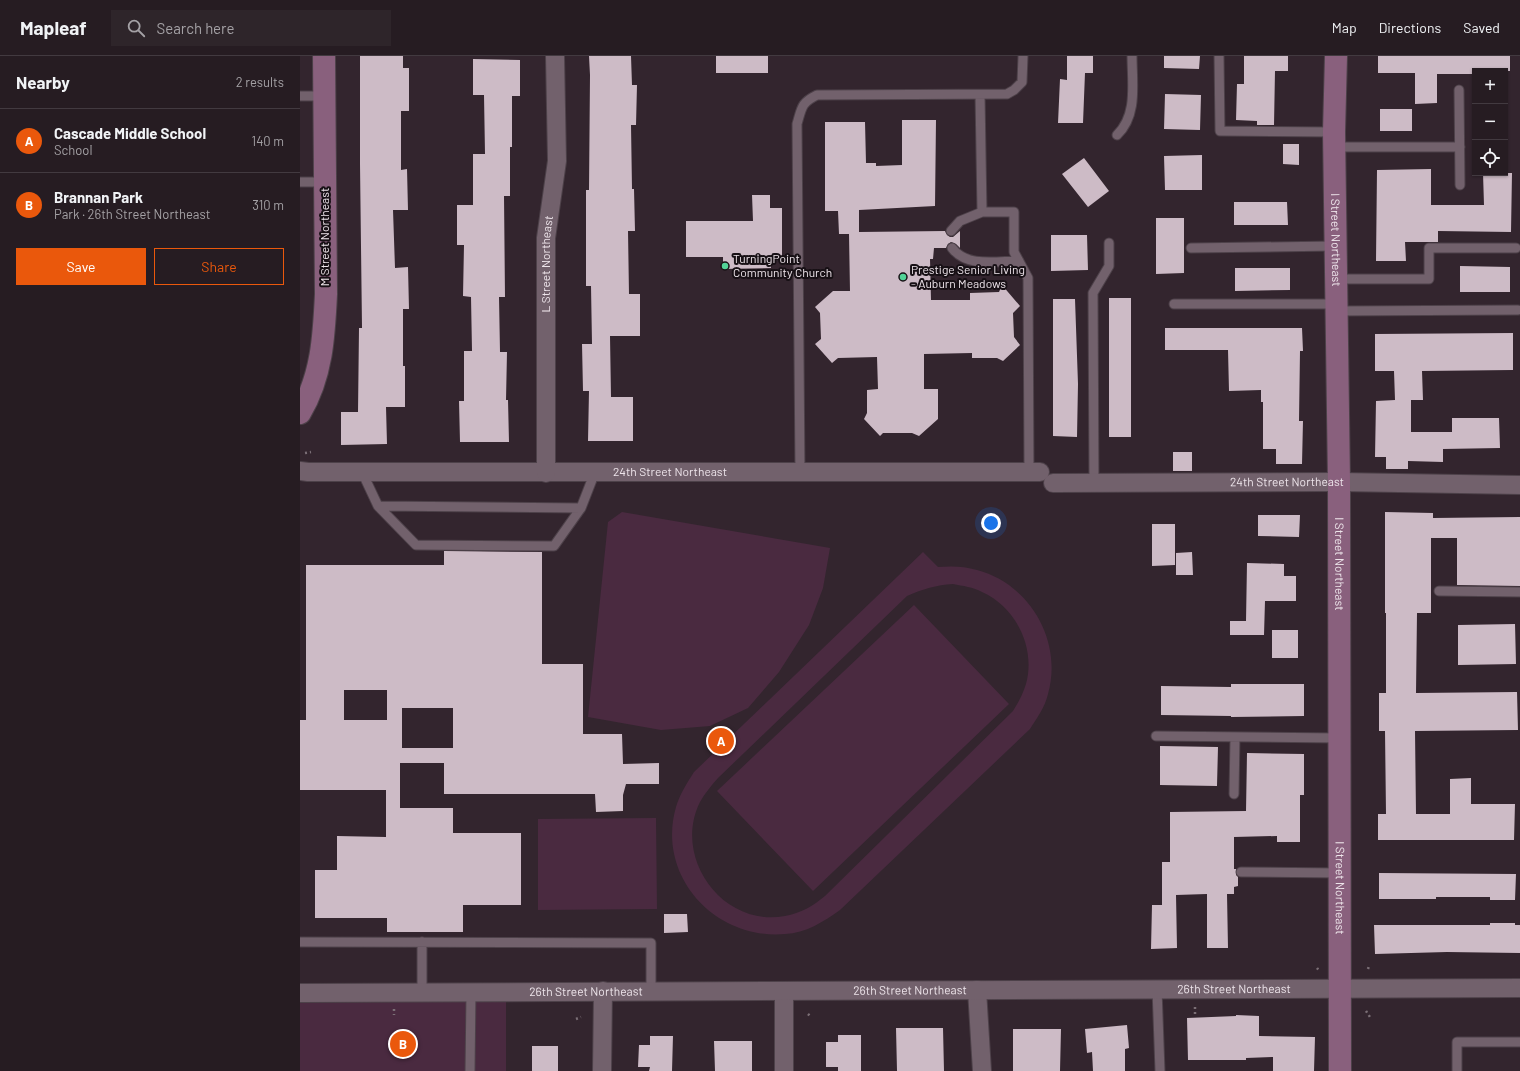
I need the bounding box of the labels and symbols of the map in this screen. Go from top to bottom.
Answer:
street label: M Street Northeast [317,188,331,286]
street label: I Street Northeast [1329,193,1344,287]
street label: L Street Northeast [538,215,555,313]
place label: TurningPoint Community Church [733,251,832,279]
marker: TurningPoint Community Church [720,261,730,271]
place label: Prestige Senior Living - Auburn Meadows [911,262,1025,290]
marker: Prestige Senior Living - Auburn Meadows [898,272,908,282]
street label: 24th Street Northeast [613,464,727,478]
street label: 24th Street Northeast [1230,474,1344,488]
your location [981,513,1001,533]
street label: I Street Northeast [1333,517,1347,611]
pin: A [708,726,734,756]
street label: I Street Northeast [1334,841,1348,935]
street label: 26th Street Northeast [1177,981,1291,995]
street label: 26th Street Northeast [853,982,967,997]
street label: 26th Street Northeast [529,984,643,998]
pin: B [390,1029,416,1059]

